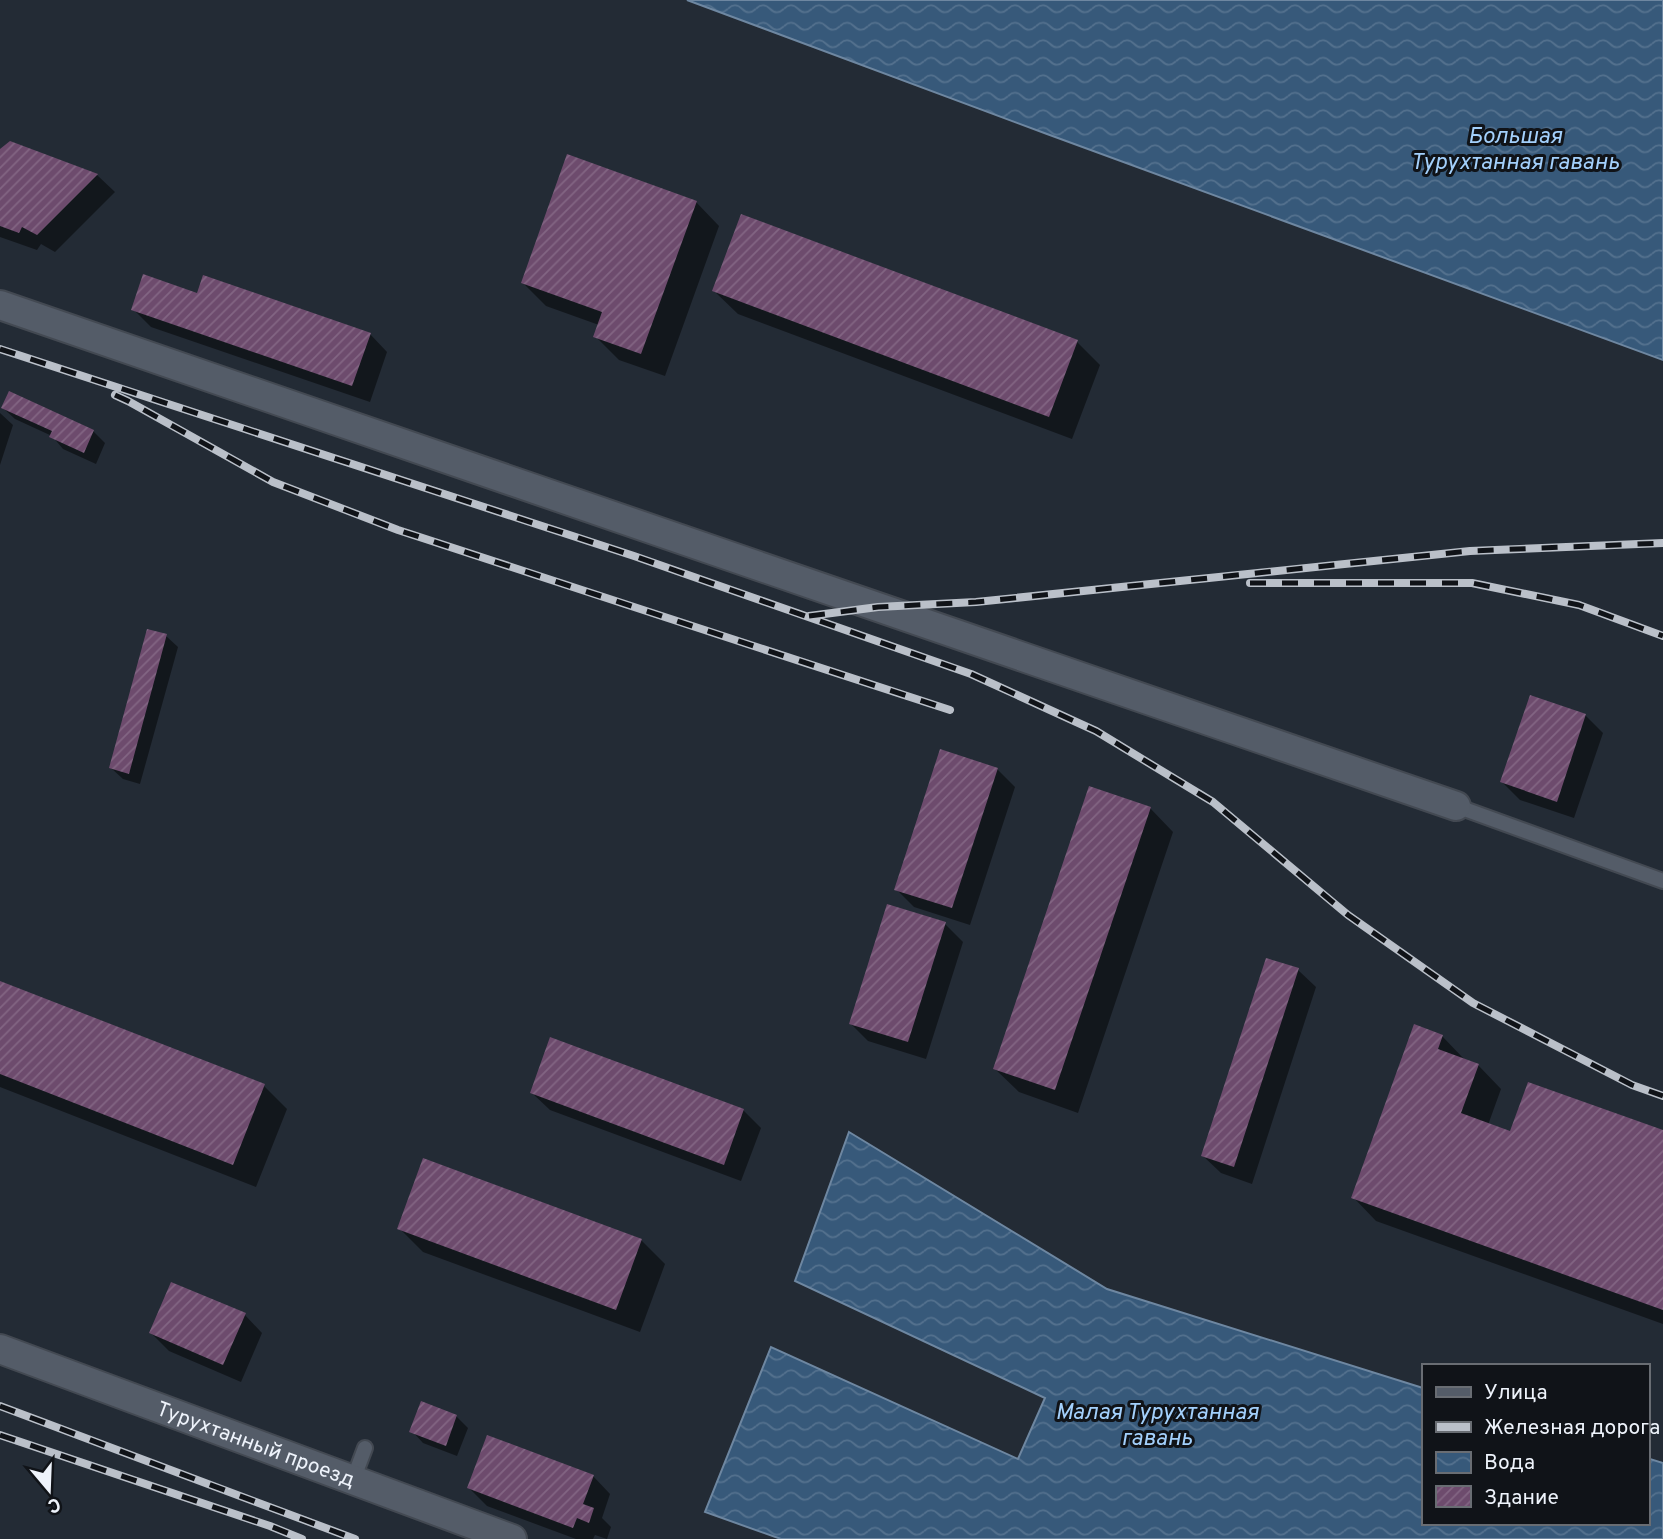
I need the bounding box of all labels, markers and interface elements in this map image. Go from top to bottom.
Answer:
water label: Большая Турухтанная гавань [1411,123,1619,178]
legend [1422,1364,1649,1525]
text: Улица [1484,1380,1548,1407]
street label: Турухтанный проезд [152,1396,358,1495]
water label: Малая Турухтанная гавань [1055,1399,1260,1454]
text: Железная дорога [1484,1415,1660,1442]
text: Вода [1484,1450,1535,1477]
north arrow [14,1455,84,1525]
text: Здание [1484,1485,1559,1512]
text: С [44,1491,64,1518]

